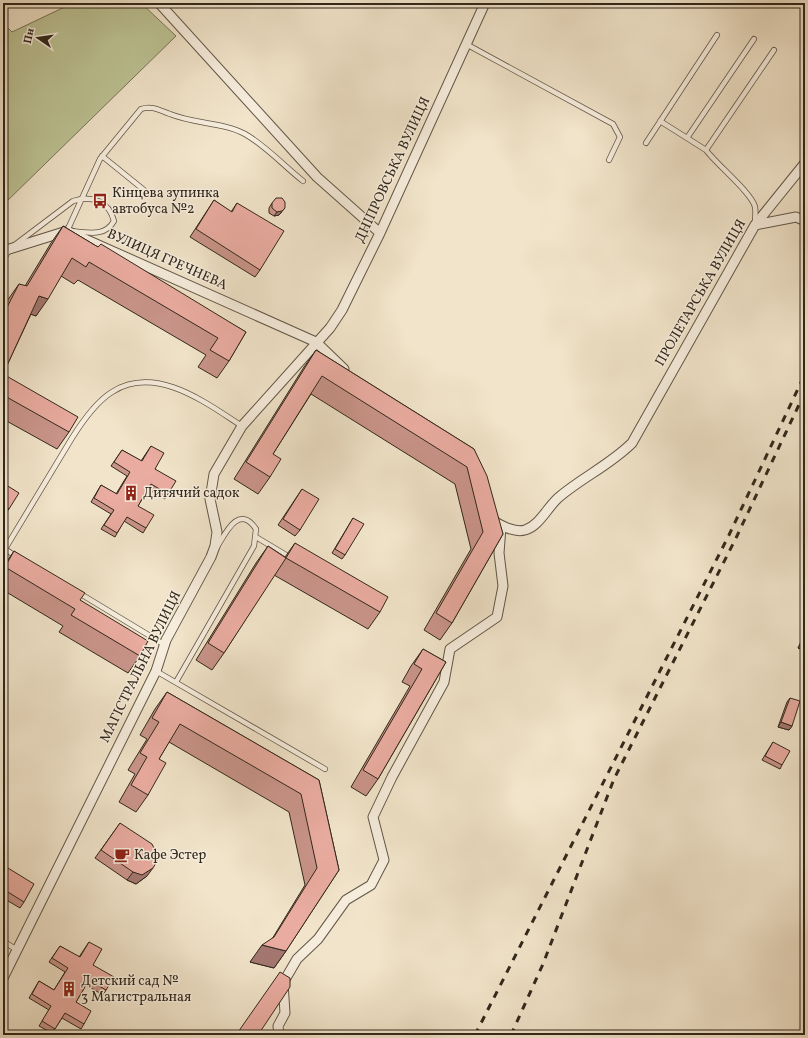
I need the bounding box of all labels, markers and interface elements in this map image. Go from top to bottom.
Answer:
north arrow [18,18,58,58]
text: Пн [21,27,39,45]
street label: ДНІПРОВСЬКА ВУЛИЦЯ [351,94,435,246]
place label: Кінцева зупинка автобуса №2 [112,184,219,219]
bus stop icon: Кінцева зупинка автобуса №2 [91,192,109,210]
street label: ПРОЛЕТАРСЬКА ВУЛИЦЯ [651,216,751,370]
street label: ВУЛИЦЯ ГРЕЧНЕВА [104,225,230,295]
building icon: Дитячий садок [122,484,140,502]
place label: Дитячий садок [143,484,240,503]
street label: МАГІСТРАЛЬНА ВУЛИЦЯ [96,588,186,746]
cafe icon: Кафе Эстер [113,846,131,864]
place label: Кафе Эстер [134,846,206,865]
place label: Детский сад № 3 Магистральная [81,972,191,1007]
building icon: Детский сад № 3 Магистральная [60,980,78,998]

